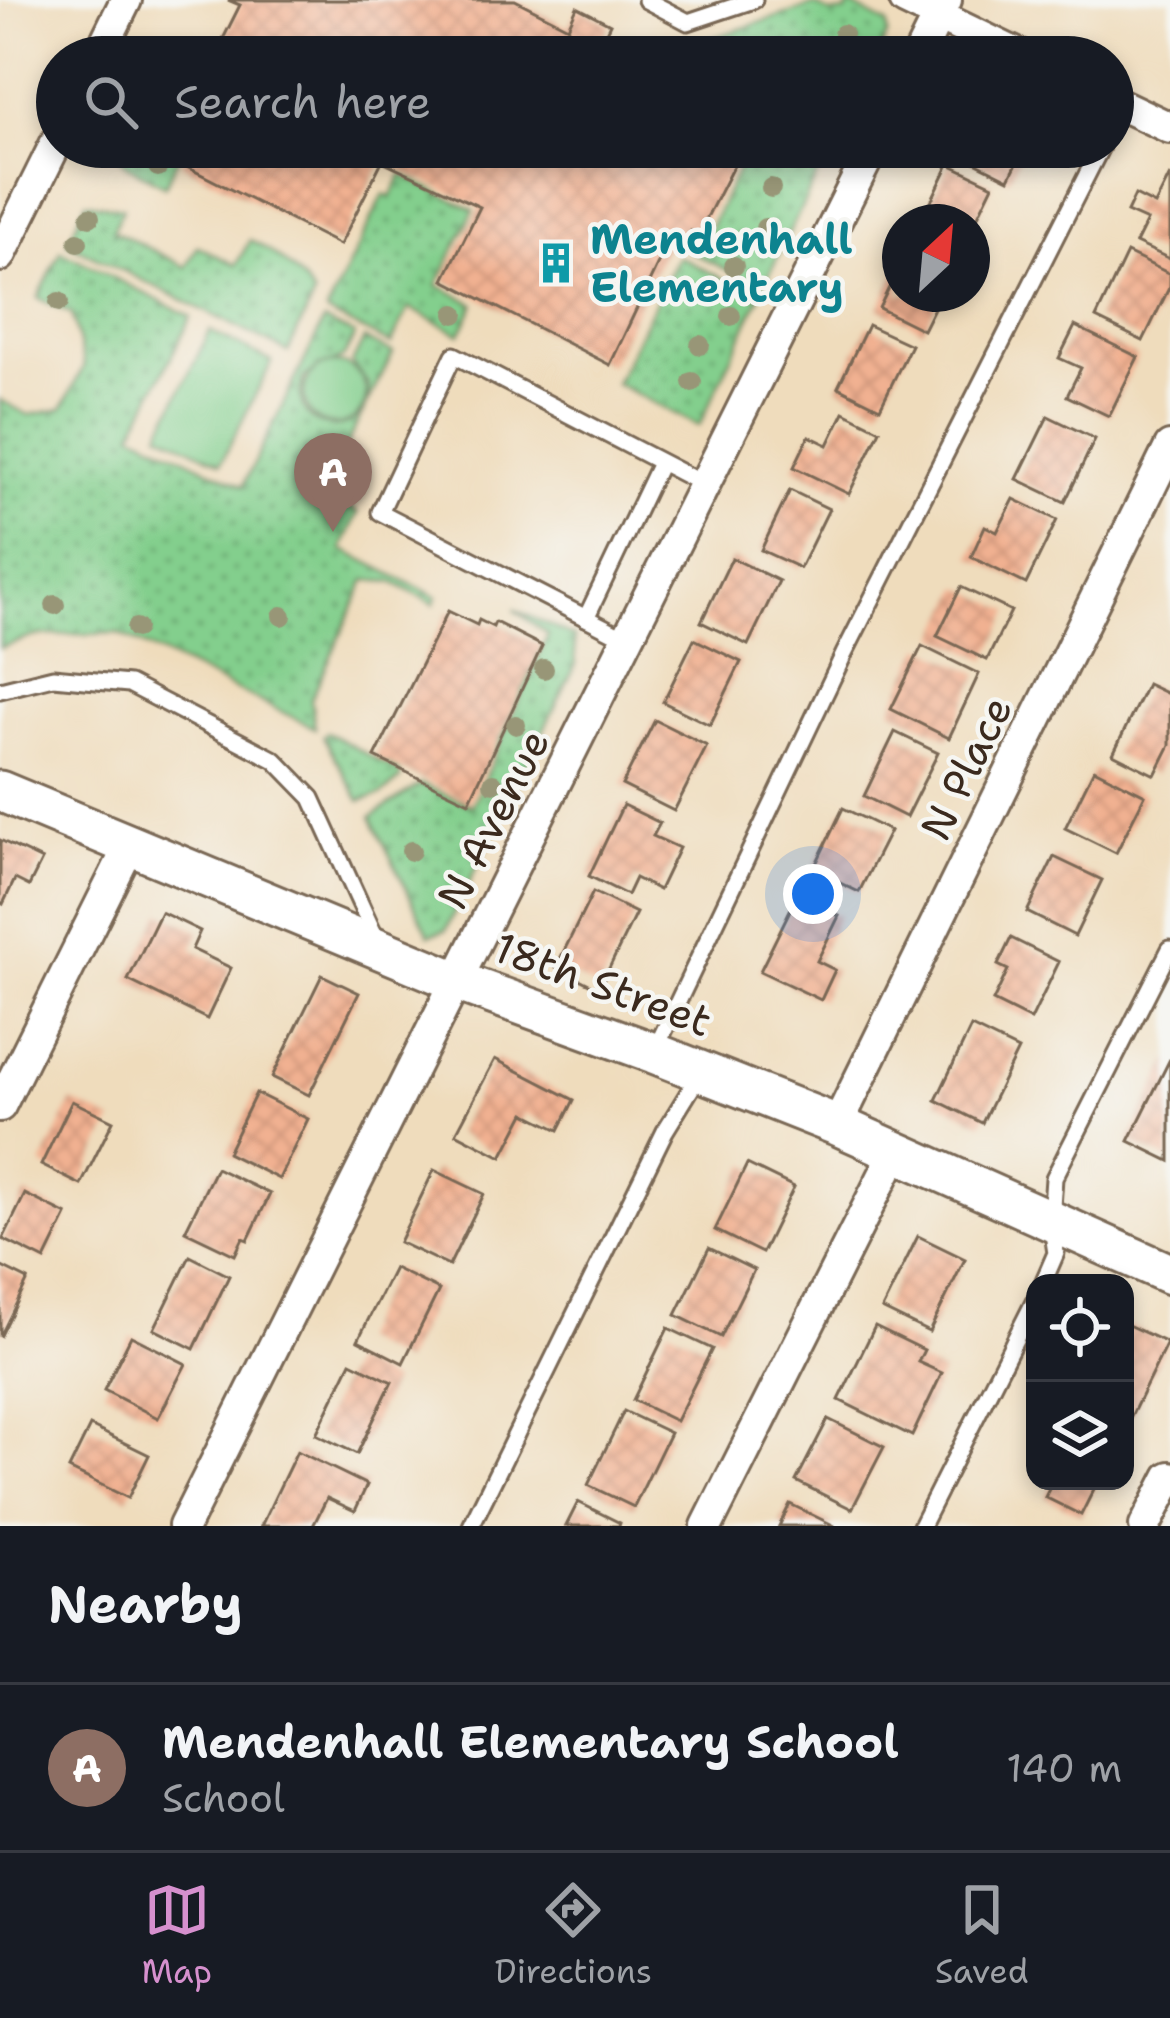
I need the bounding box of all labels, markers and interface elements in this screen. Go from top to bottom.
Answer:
search box [36,36,1134,168]
icon: search [78,69,144,135]
text: Search here [174,72,431,132]
north arrow [882,204,990,312]
place label: Mendenhall Elementary [590,211,853,315]
building icon: Mendenhall Elementary [533,240,579,286]
pin: A [294,433,372,532]
street label: N Place [907,687,1025,849]
street label: N Avenue [424,720,562,918]
your location [783,864,843,924]
street label: 18th Street [487,919,719,1049]
map controls [1026,1274,1134,1490]
button: locate [1026,1274,1134,1382]
button: layers [1026,1382,1134,1490]
text: Nearby [48,1570,243,1638]
text: Mendenhall Elementary School [162,1712,899,1772]
text: A [72,1742,102,1794]
text: 140 m [1006,1742,1122,1794]
text: School [162,1772,285,1824]
tab: Map [141,1877,212,1994]
tab: Directions [495,1877,652,1994]
tab: Saved [935,1877,1029,1994]

